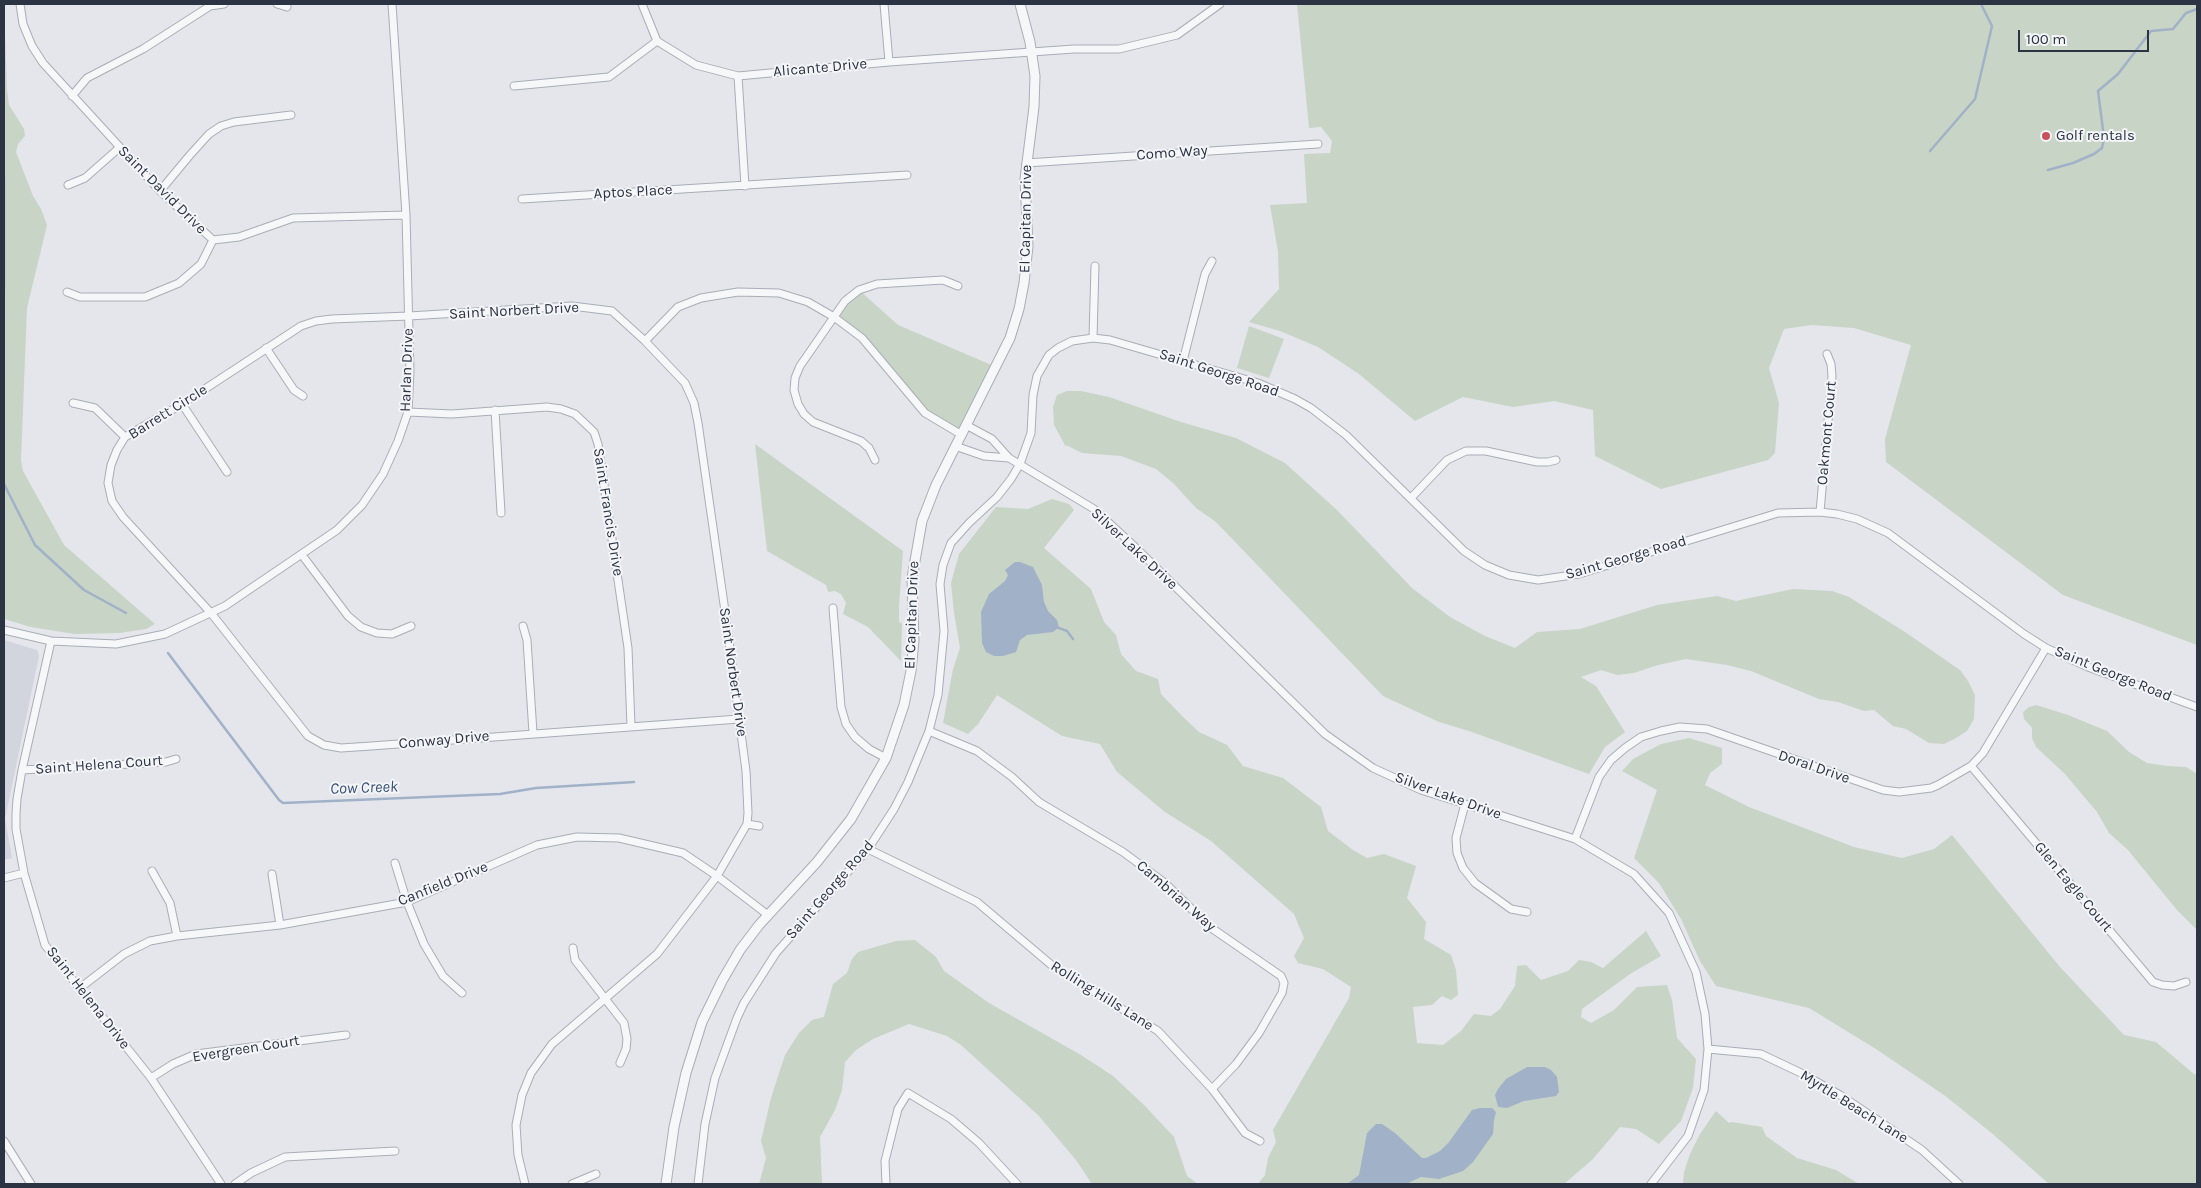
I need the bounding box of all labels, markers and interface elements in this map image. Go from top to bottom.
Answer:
scale bar [2021,20,2152,52]
text: 100 m [2026,30,2066,48]
street label: Alicante Drive [772,55,868,81]
place label: Golf rentals [2056,127,2135,145]
marker: Golf rentals [2040,130,2052,142]
street label: Saint David Drive [114,142,210,238]
street label: Como Way [1136,142,1208,164]
street label: El Capitan Drive [1016,165,1036,273]
street label: Aptos Place [593,181,673,203]
street label: Saint Norbert Drive [449,299,579,323]
street label: Harlan Drive [397,328,417,412]
street label: Saint George Road [1157,345,1281,401]
street label: Oakmont Court [1813,380,1841,486]
street label: Barrett Circle [125,381,211,443]
street label: Saint Francis Drive [589,447,627,577]
street label: Silver Lake Drive [1087,504,1181,594]
street label: Saint George Road [1563,532,1689,584]
street label: El Capitan Drive [901,561,923,669]
street label: Saint Norbert Drive [715,606,751,738]
street label: Saint George Road [2052,642,2174,706]
street label: Conway Drive [398,727,490,753]
street label: Doral Drive [1776,746,1852,788]
street label: Saint Helena Court [34,752,164,778]
street label: Silver Lake Drive [1392,768,1504,824]
water label: Cow Creek [330,777,398,799]
street label: Saint George Road [782,837,878,943]
street label: Glen Eagle Court [2030,838,2116,936]
street label: Cambrian Way [1133,857,1219,935]
street label: Canfield Drive [395,858,491,910]
street label: Saint Helena Drive [42,943,134,1053]
street label: Rolling Hills Lane [1047,957,1157,1035]
street label: Evergreen Court [191,1032,301,1066]
street label: Myrtle Beach Lane [1797,1067,1911,1147]

